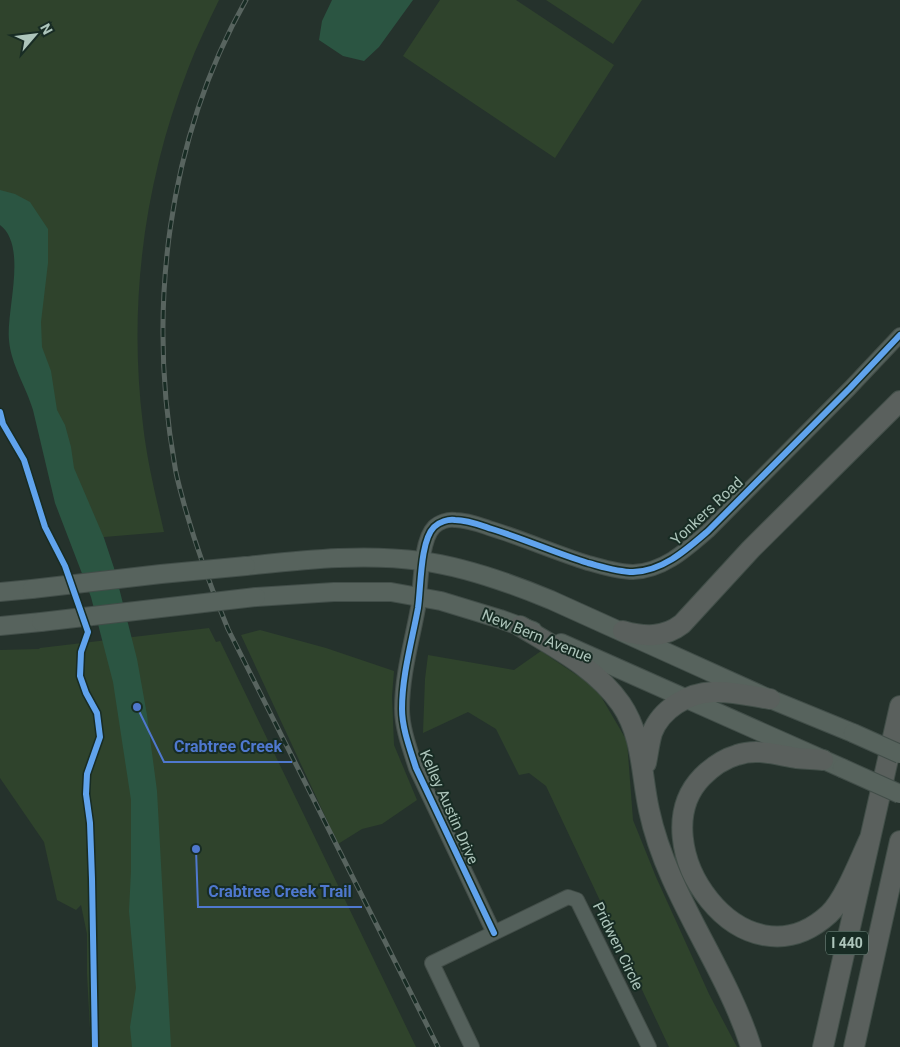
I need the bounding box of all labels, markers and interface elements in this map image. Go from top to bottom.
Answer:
north arrow [10,10,60,60]
text: N [37,21,56,37]
street label: Yonkers Road [667,473,747,549]
street label: New Bern Avenue [479,606,595,666]
callout: Crabtree Creek [164,731,292,762]
text: Crabtree Creek [174,737,282,756]
street label: Kelley Austin Drive [416,747,482,867]
callout: Crabtree Creek Trail [198,876,362,907]
text: Crabtree Creek Trail [208,882,352,901]
street label: Pridwen Circle [589,899,647,993]
road number: I 440 [826,931,868,954]

